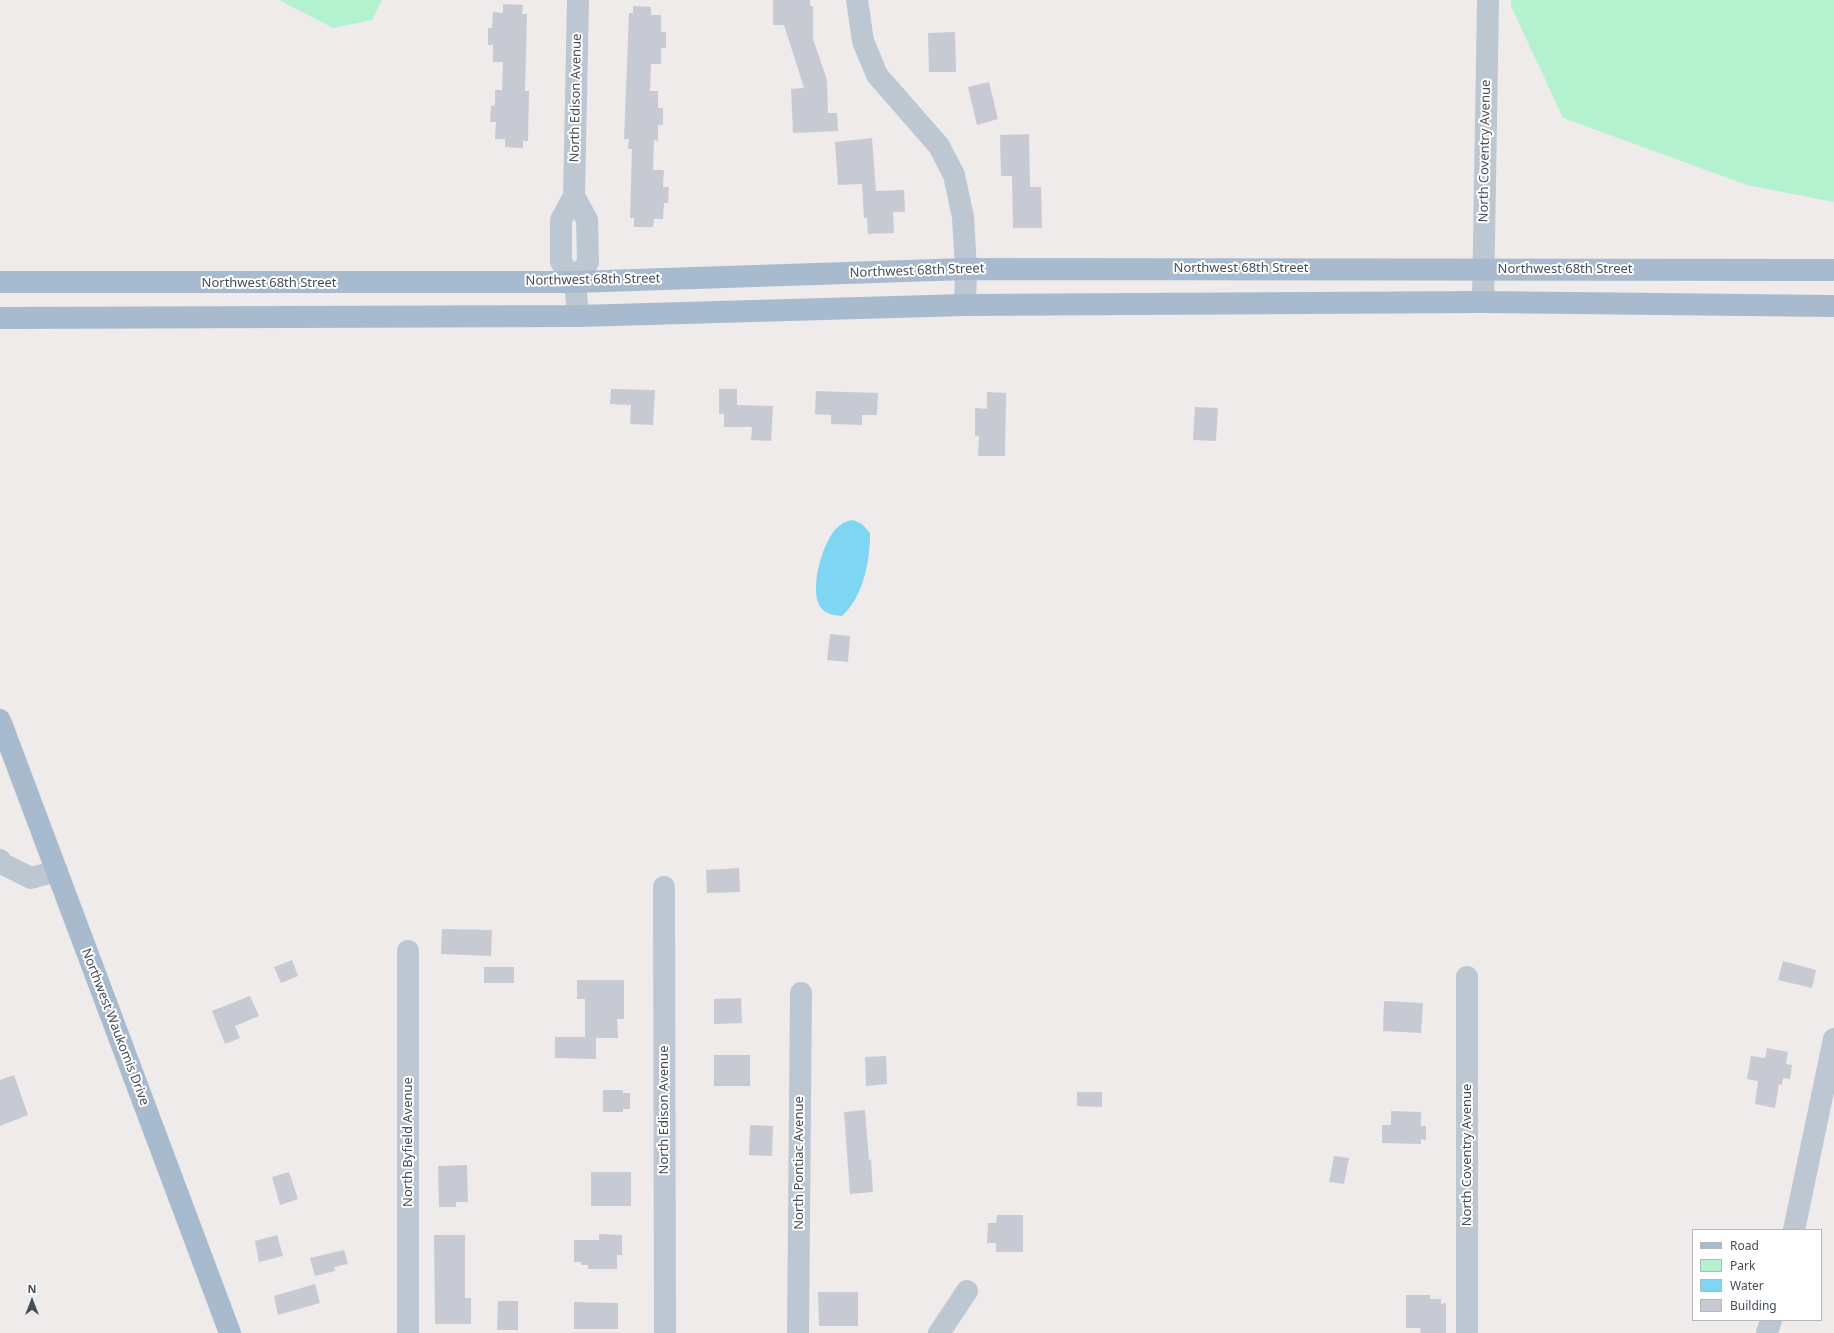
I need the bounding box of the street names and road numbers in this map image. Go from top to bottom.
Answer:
street label: North Edison Avenue [567,33,585,163]
street label: North Coventry Avenue [1476,80,1494,222]
street label: Northwest 68th Street [1174,260,1308,276]
street label: Northwest 68th Street [849,261,985,281]
street label: Northwest 68th Street [1498,261,1632,277]
street label: Northwest 68th Street [525,271,661,289]
street label: Northwest 68th Street [202,275,336,291]
street label: Northwest Waukomis Drive [78,946,152,1108]
street label: North Edison Avenue [656,1046,672,1174]
street label: North Byfield Avenue [400,1077,416,1207]
street label: North Coventry Avenue [1459,1084,1475,1226]
street label: North Pontiac Avenue [791,1096,807,1230]

